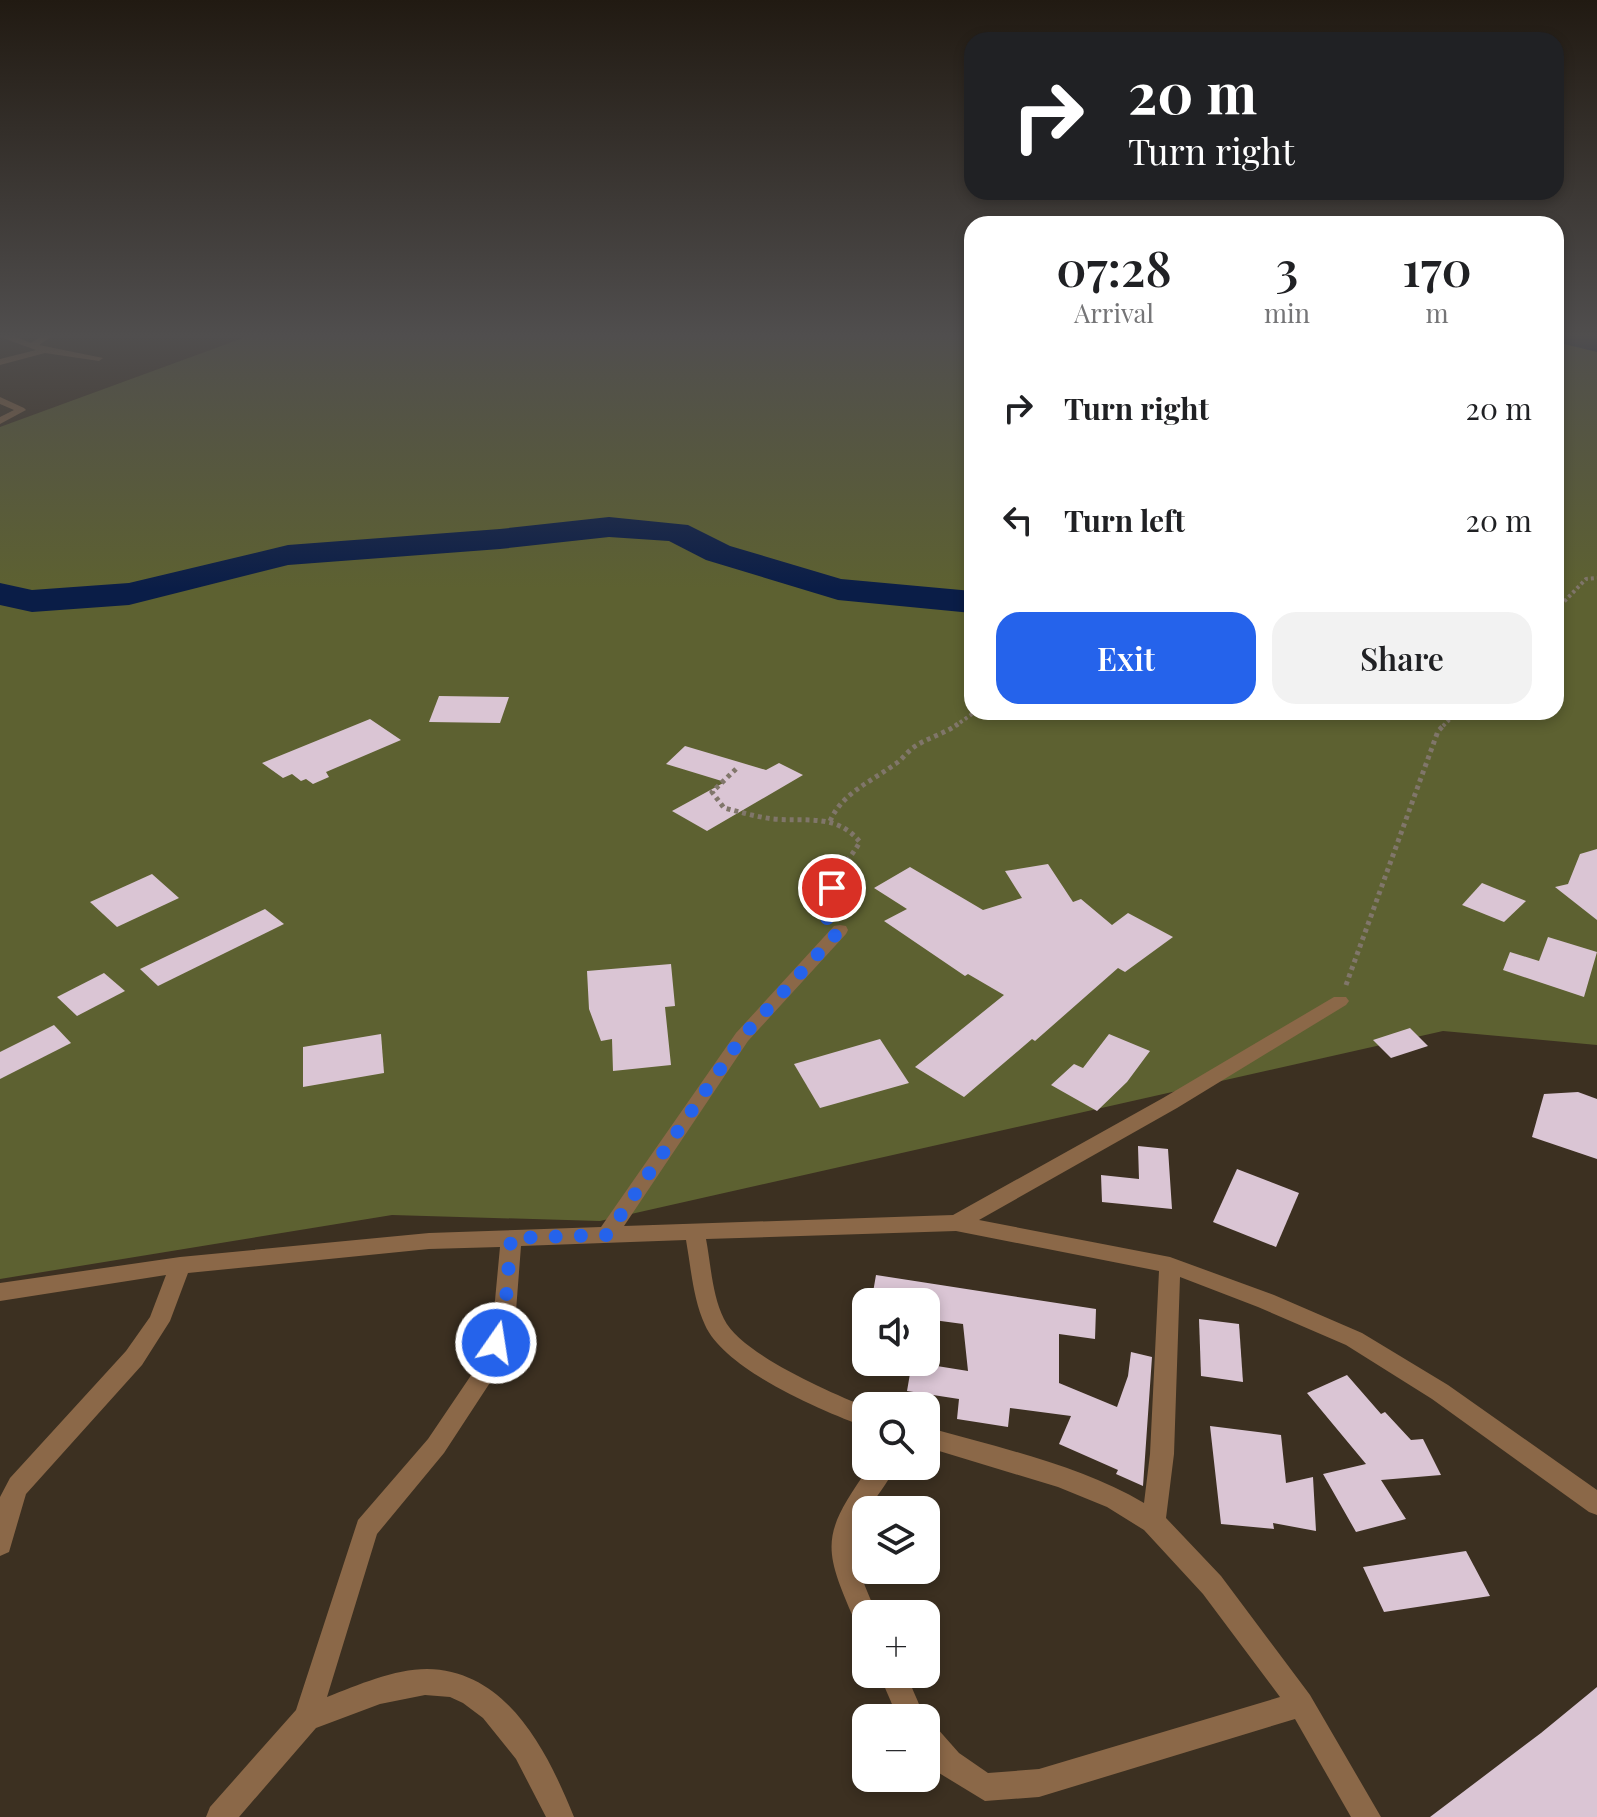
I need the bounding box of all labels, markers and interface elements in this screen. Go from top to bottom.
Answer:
text: 20 m [1128,54,1257,129]
icon: right [996,64,1100,168]
text: Turn right [1128,126,1295,174]
text: 07:28 [1056,235,1172,299]
text: 3 [1276,235,1298,299]
text: 170 [1402,235,1472,299]
text: Arrival [1074,295,1154,330]
text: min [1264,295,1310,330]
text: m [1426,295,1449,330]
icon: right [996,386,1040,430]
text: Turn right [1064,388,1209,428]
text: 20 m [1466,388,1532,428]
icon: left [996,498,1040,542]
text: Turn left [1064,500,1185,540]
text: 20 m [1466,500,1532,540]
button: Exit [996,612,1256,704]
button: Share [1272,612,1532,704]
pin [798,854,866,922]
icon: arrive [810,866,854,910]
map controls [852,1288,940,1792]
button: sound [852,1288,940,1376]
position arrow [454,1301,538,1385]
button: search [852,1392,940,1480]
button: layers [852,1496,940,1584]
button: + [852,1600,940,1688]
button: − [852,1704,940,1792]

